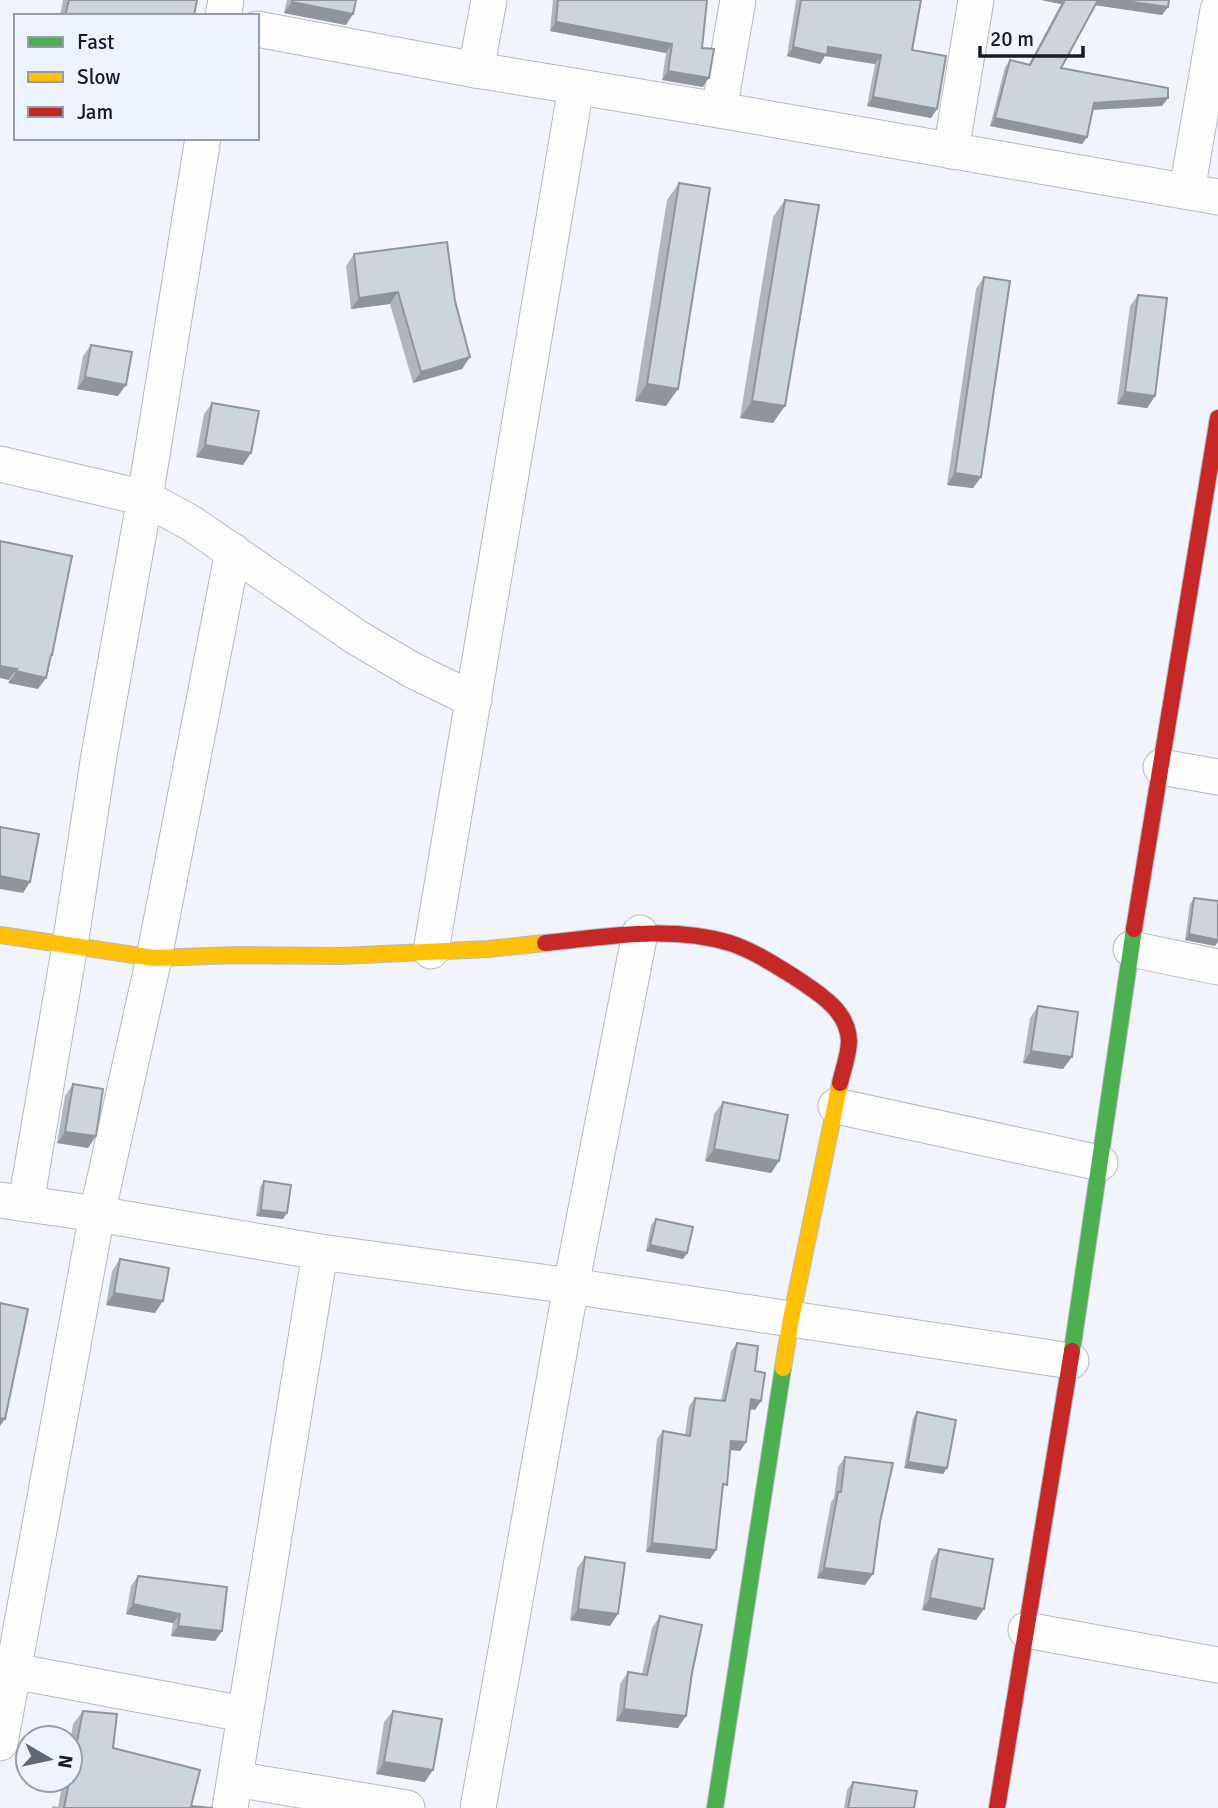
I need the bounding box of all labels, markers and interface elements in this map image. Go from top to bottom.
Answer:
legend [14,14,259,140]
scale bar [980,14,1083,58]
text: 20 m [990,26,1034,52]
text: Fast [77,29,114,55]
text: Slow [77,64,121,90]
text: Jam [77,99,113,125]
north arrow [14,1724,84,1794]
text: N [52,1753,78,1770]

